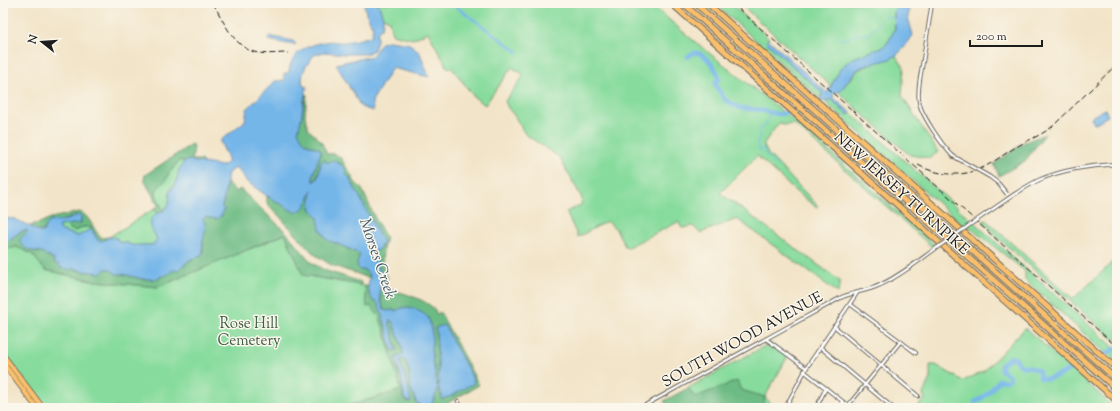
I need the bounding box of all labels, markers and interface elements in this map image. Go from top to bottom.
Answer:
north arrow [22,22,62,62]
scale bar [970,22,1042,48]
text: 200 m [976,28,1007,46]
text: N [24,33,42,47]
street label: NEW JERSEY TURNPIKE [829,128,973,261]
water label: Morses Creek [352,215,401,302]
street label: SOUTH WOOD AVENUE [658,287,827,393]
park label: Rose Hill Cemetery [217,314,281,352]

